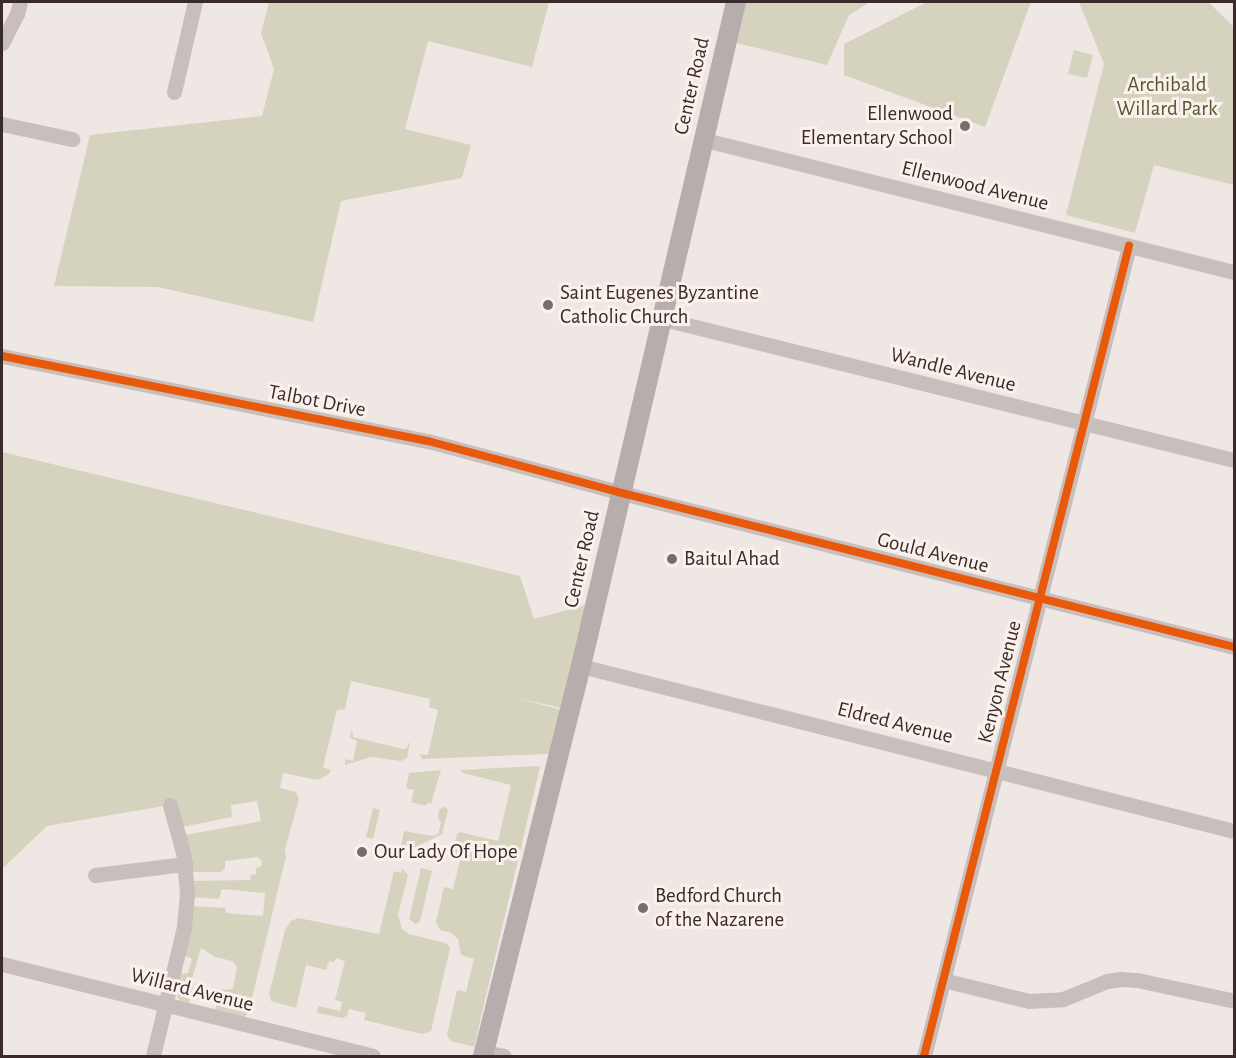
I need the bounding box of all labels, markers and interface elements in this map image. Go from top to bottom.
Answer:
street label: Center Road [669,35,715,137]
park label: Archibald Willard Park [1116,72,1218,122]
place label: Ellenwood Elementary School [801,101,953,151]
marker: Ellenwood Elementary School [958,119,972,133]
street label: Ellenwood Avenue [899,156,1051,216]
place label: Saint Eugenes Byzantine Catholic Church [560,280,759,330]
marker: Saint Eugenes Byzantine Catholic Church [541,298,555,312]
street label: Wandle Avenue [888,342,1018,398]
street label: Talbot Drive [266,379,368,423]
street label: Center Road [559,508,605,610]
street label: Gould Avenue [875,527,991,579]
place label: Baitul Ahad [684,546,780,572]
marker: Baitul Ahad [665,552,679,566]
street label: Kenyon Avenue [973,618,1027,746]
street label: Eldred Avenue [835,696,955,750]
place label: Our Lady Of Hope [374,839,518,865]
marker: Our Lady Of Hope [355,845,369,859]
place label: Bedford Church of the Nazarene [655,883,784,933]
marker: Bedford Church of the Nazarene [636,901,650,915]
street label: Willard Avenue [128,963,256,1017]

